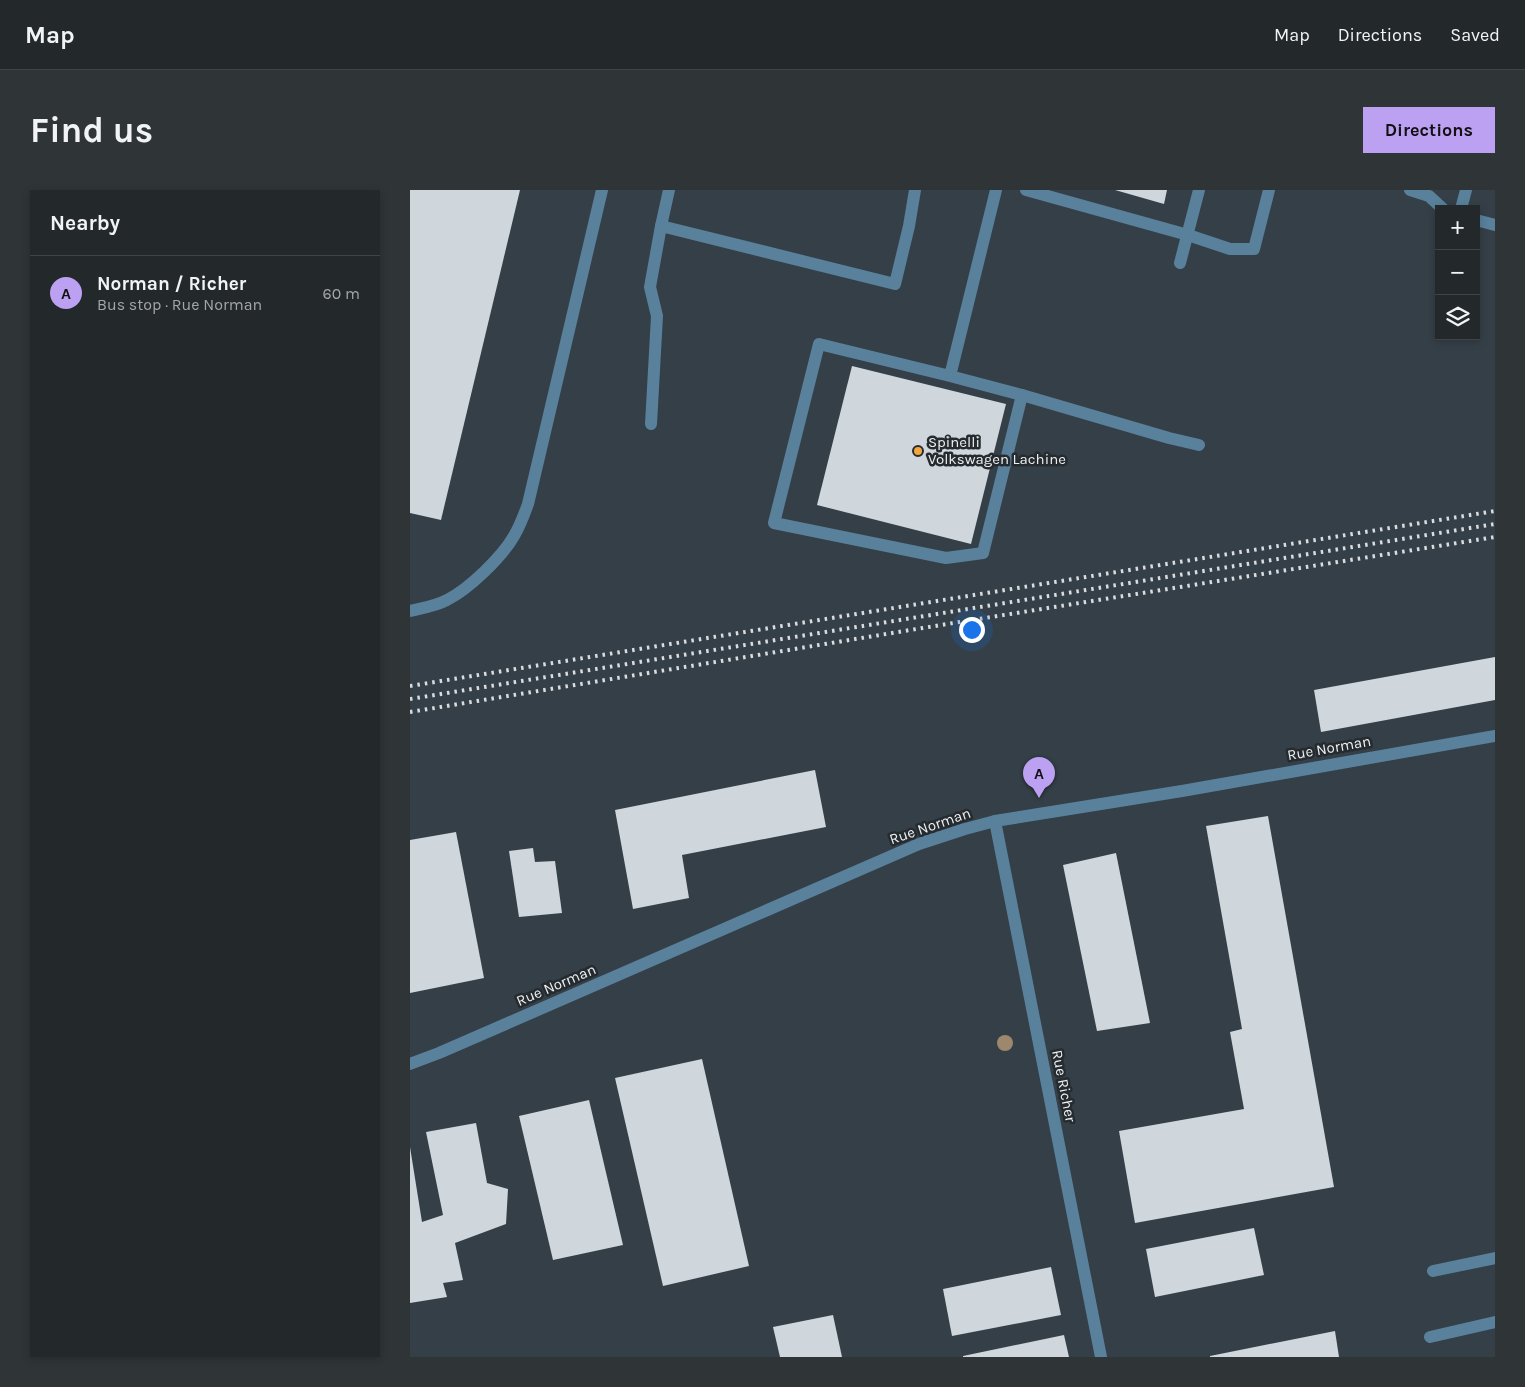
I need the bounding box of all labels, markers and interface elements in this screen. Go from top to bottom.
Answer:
text: Map [25,21,75,49]
text: Map [1274,24,1310,46]
text: Directions [1338,24,1422,46]
text: Saved [1450,24,1500,46]
button: Directions [1363,107,1495,153]
text: Find us [30,110,153,151]
map controls [1435,205,1480,340]
button: + [1435,205,1480,250]
text: Nearby [50,211,120,235]
button: − [1435,250,1480,295]
text: Norman / Richer [97,273,246,295]
text: A [61,284,71,303]
text: 60 m [323,284,360,303]
text: Bus stop · Rue Norman [97,295,262,314]
button: layers [1435,295,1480,340]
place label: Spinelli Volkswagen Lachine [928,433,1066,468]
marker: Spinelli Volkswagen Lachine [912,445,924,457]
your location [959,617,985,643]
street label: Rue Norman [1286,732,1372,764]
pin: A [1023,757,1055,798]
street label: Rue Norman [887,804,973,848]
street label: Rue Norman [513,960,599,1010]
street label: Rue Richer [1048,1048,1080,1124]

